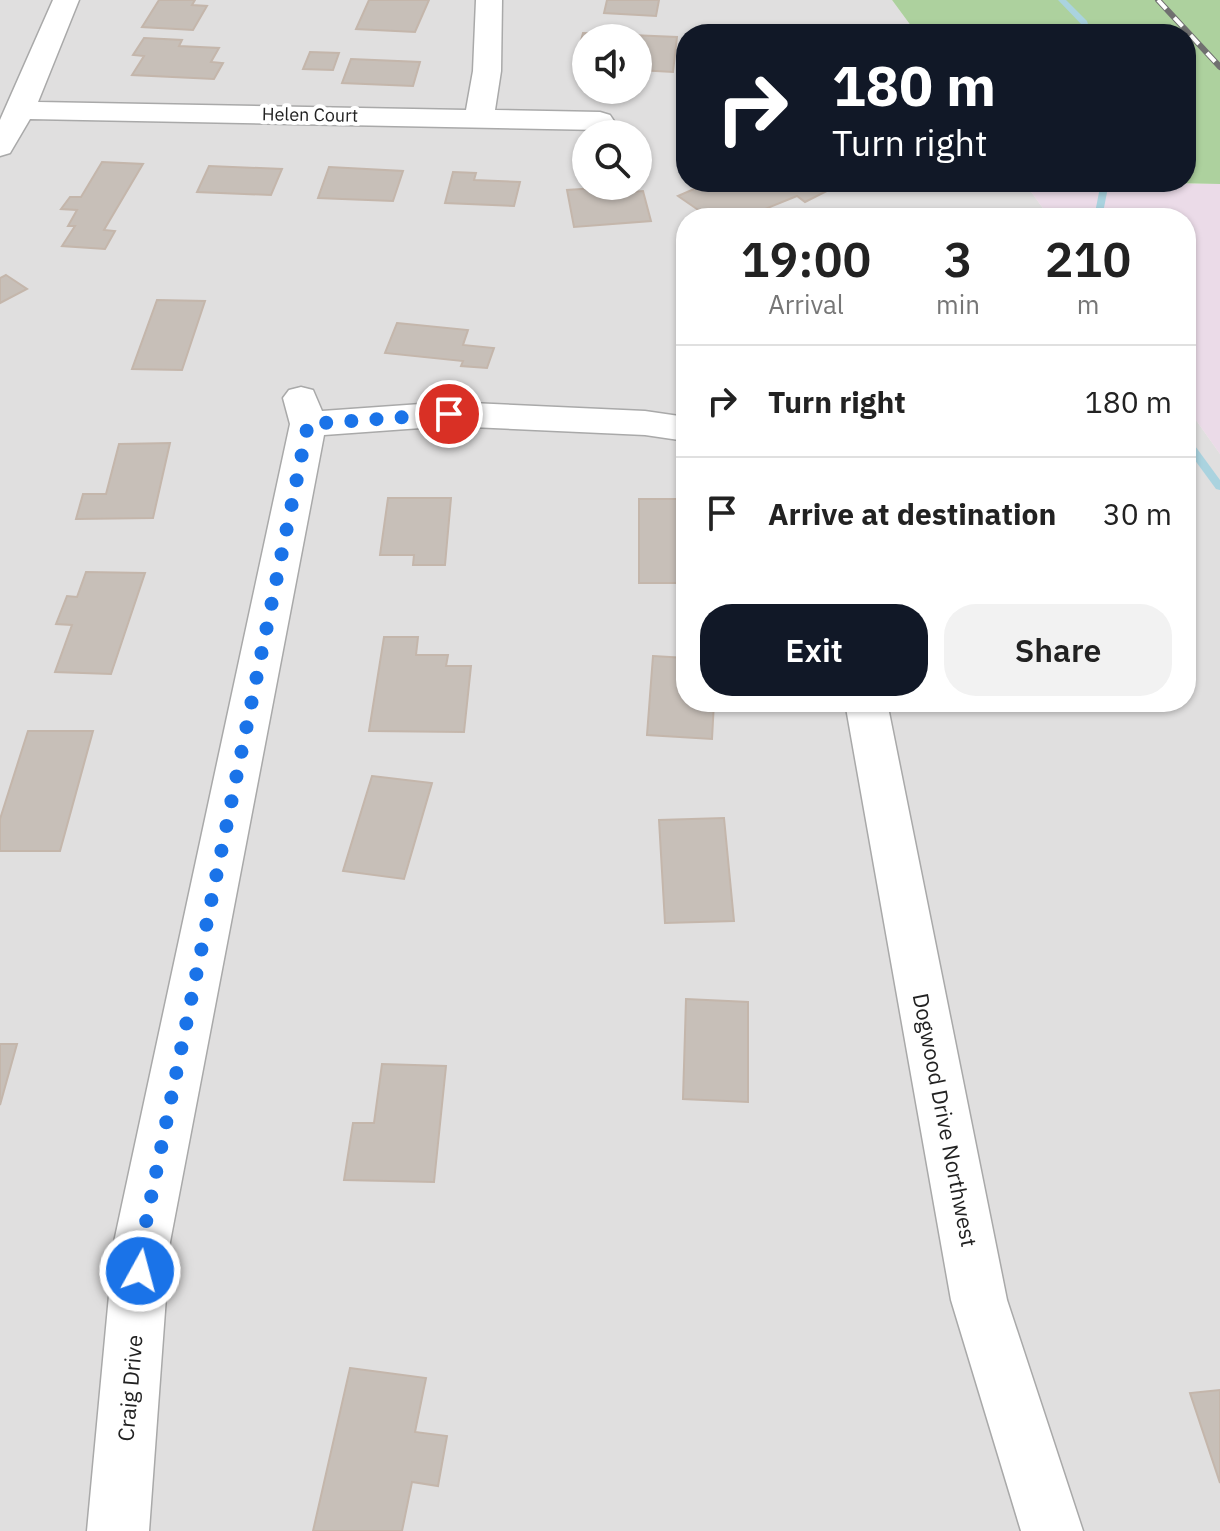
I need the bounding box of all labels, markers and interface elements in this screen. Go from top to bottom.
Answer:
map controls [572,24,652,200]
button: sound [572,24,652,104]
text: 180 m [832,49,996,121]
icon: right [700,56,804,160]
street label: Helen Court [262,102,358,127]
text: Turn right [832,119,988,166]
button: search [572,120,652,200]
text: 19:00 [741,228,871,290]
text: 3 [944,228,972,290]
text: 210 [1045,228,1131,290]
text: Arrival [768,287,844,321]
text: min [936,287,980,321]
text: m [1077,287,1099,321]
icon: right [700,379,744,423]
pin [415,380,483,448]
text: Turn right [768,382,906,421]
text: 180 m [1085,382,1172,421]
icon: arrive [427,392,471,436]
icon: arrive [700,491,744,535]
text: Arrive at destination [768,494,1056,533]
text: 30 m [1103,494,1172,533]
button: Exit [700,604,928,696]
button: Share [944,604,1172,696]
street label: Dogwood Drive Northwest [907,991,984,1249]
position arrow [98,1229,182,1313]
street label: Craig Drive [110,1334,149,1442]

